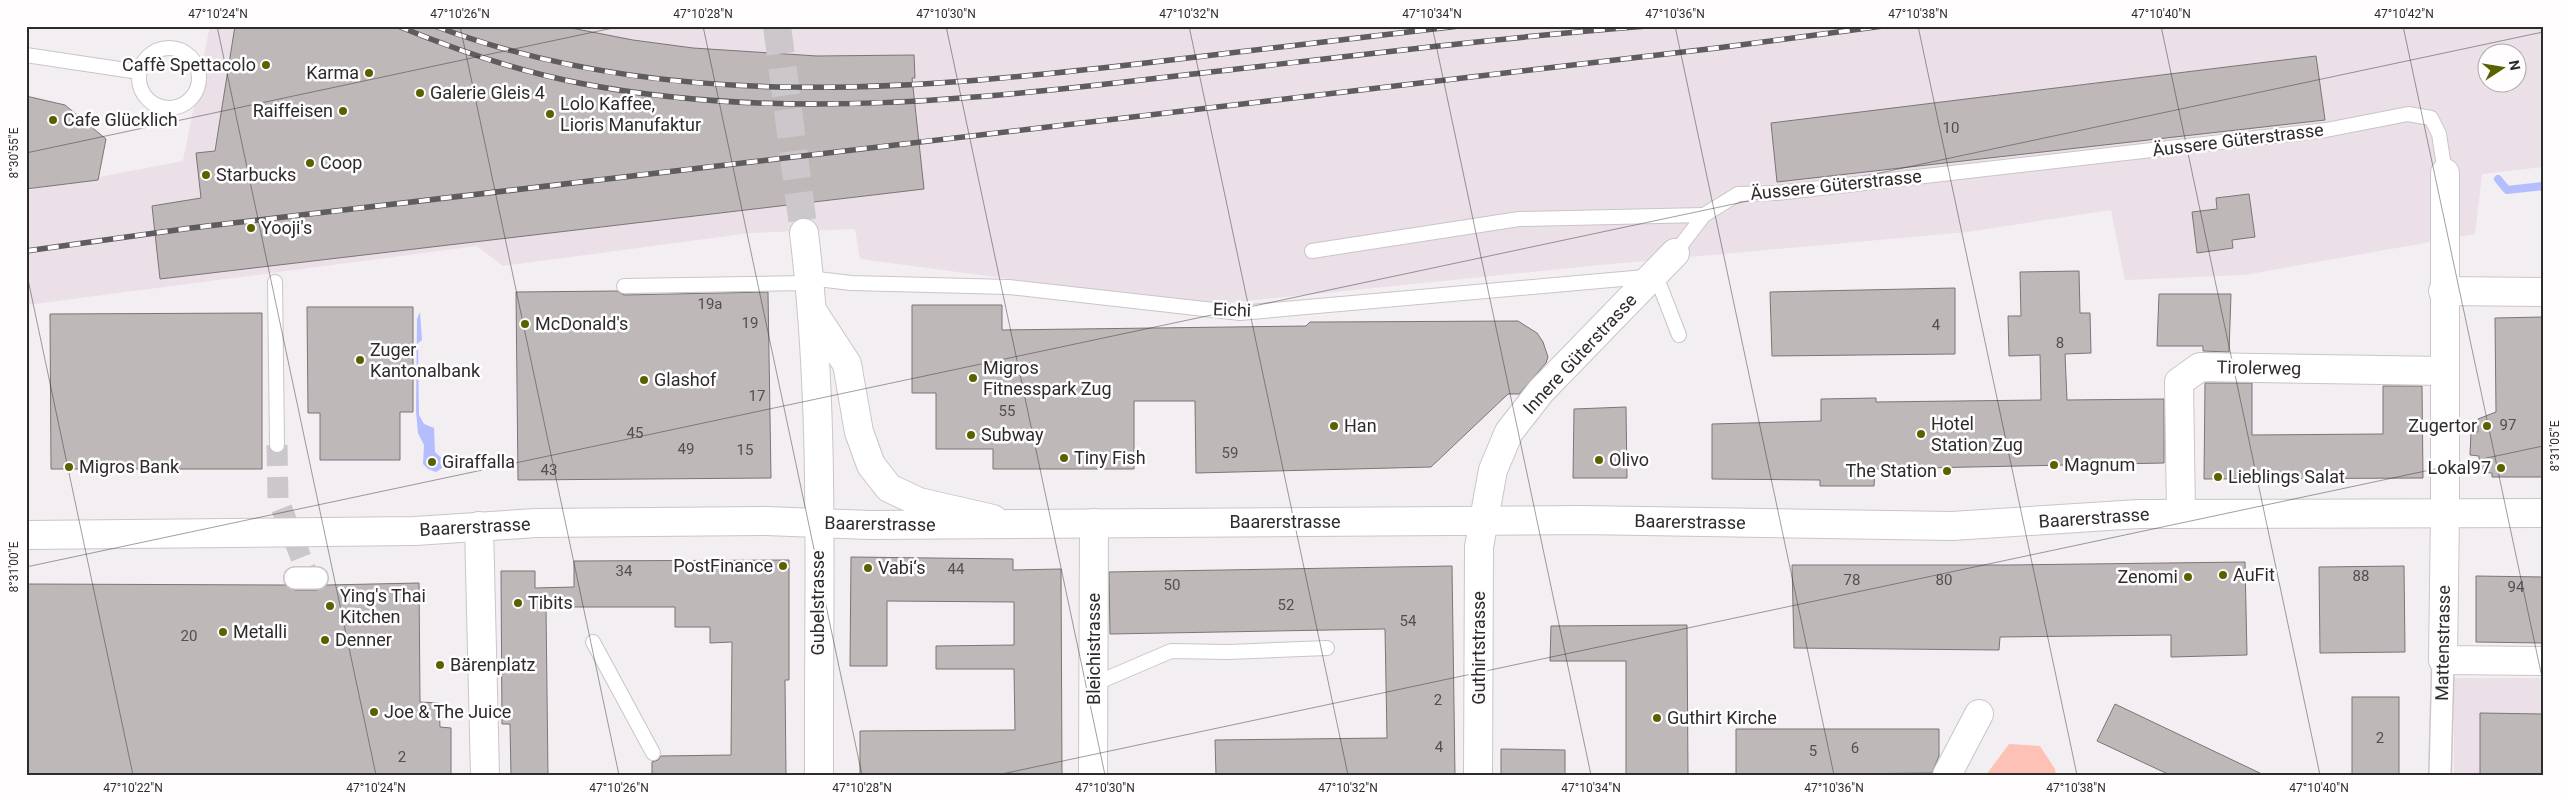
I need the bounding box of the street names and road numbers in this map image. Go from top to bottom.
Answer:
street label: Äussere Güterstrasse [2151,119,2325,160]
street label: Äussere Güterstrasse [1749,165,1923,204]
street label: Innere Güterstrasse [1518,289,1641,418]
street label: Eichi [1212,298,1252,321]
street label: Tirolerweg [2217,356,2302,379]
street label: Baarerstrasse [2038,503,2150,532]
street label: Baarerstrasse [1634,510,1746,533]
street label: Baarerstrasse [1229,511,1341,532]
street label: Baarerstrasse [824,512,936,535]
street label: Baarerstrasse [419,513,531,540]
street label: Gubelstrasse [807,550,828,656]
street label: Mattenstrasse [2431,585,2454,701]
street label: Guthirtstrasse [1468,591,1489,705]
street label: Bleichistrasse [1083,593,1104,705]

